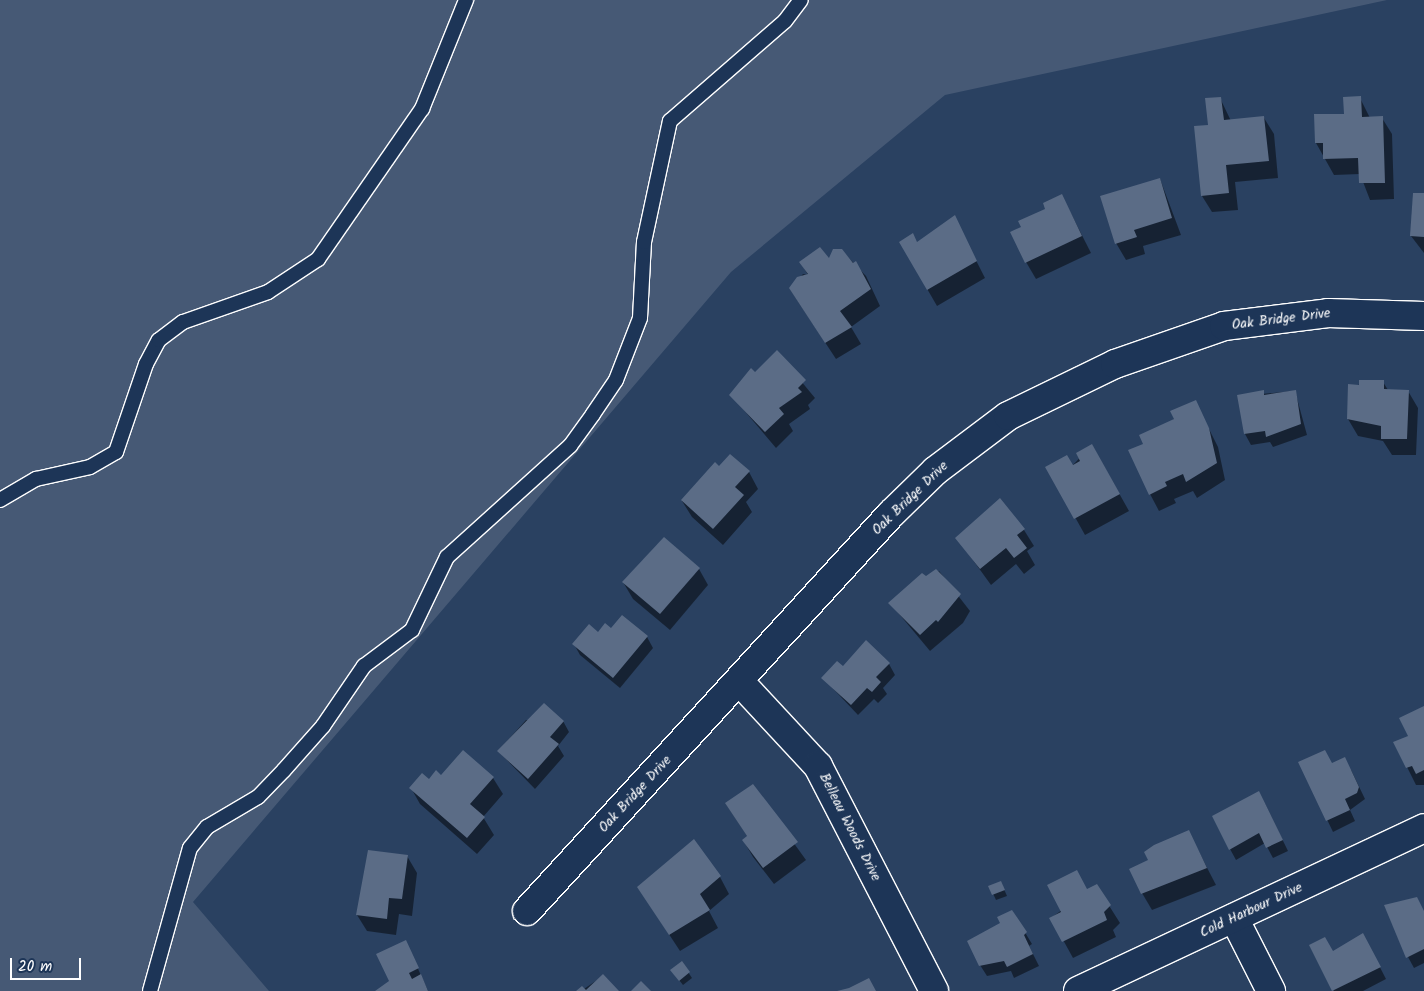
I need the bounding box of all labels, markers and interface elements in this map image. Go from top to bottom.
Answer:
street label: Oak Bridge Drive [1231,305,1331,333]
street label: Oak Bridge Drive [869,458,951,538]
street label: Oak Bridge Drive [595,752,675,836]
street label: Belleau Woods Drive [816,770,884,884]
street label: Cold Harbour Drive [1197,879,1305,941]
scale bar [12,948,84,980]
text: 20 m [18,955,52,979]

